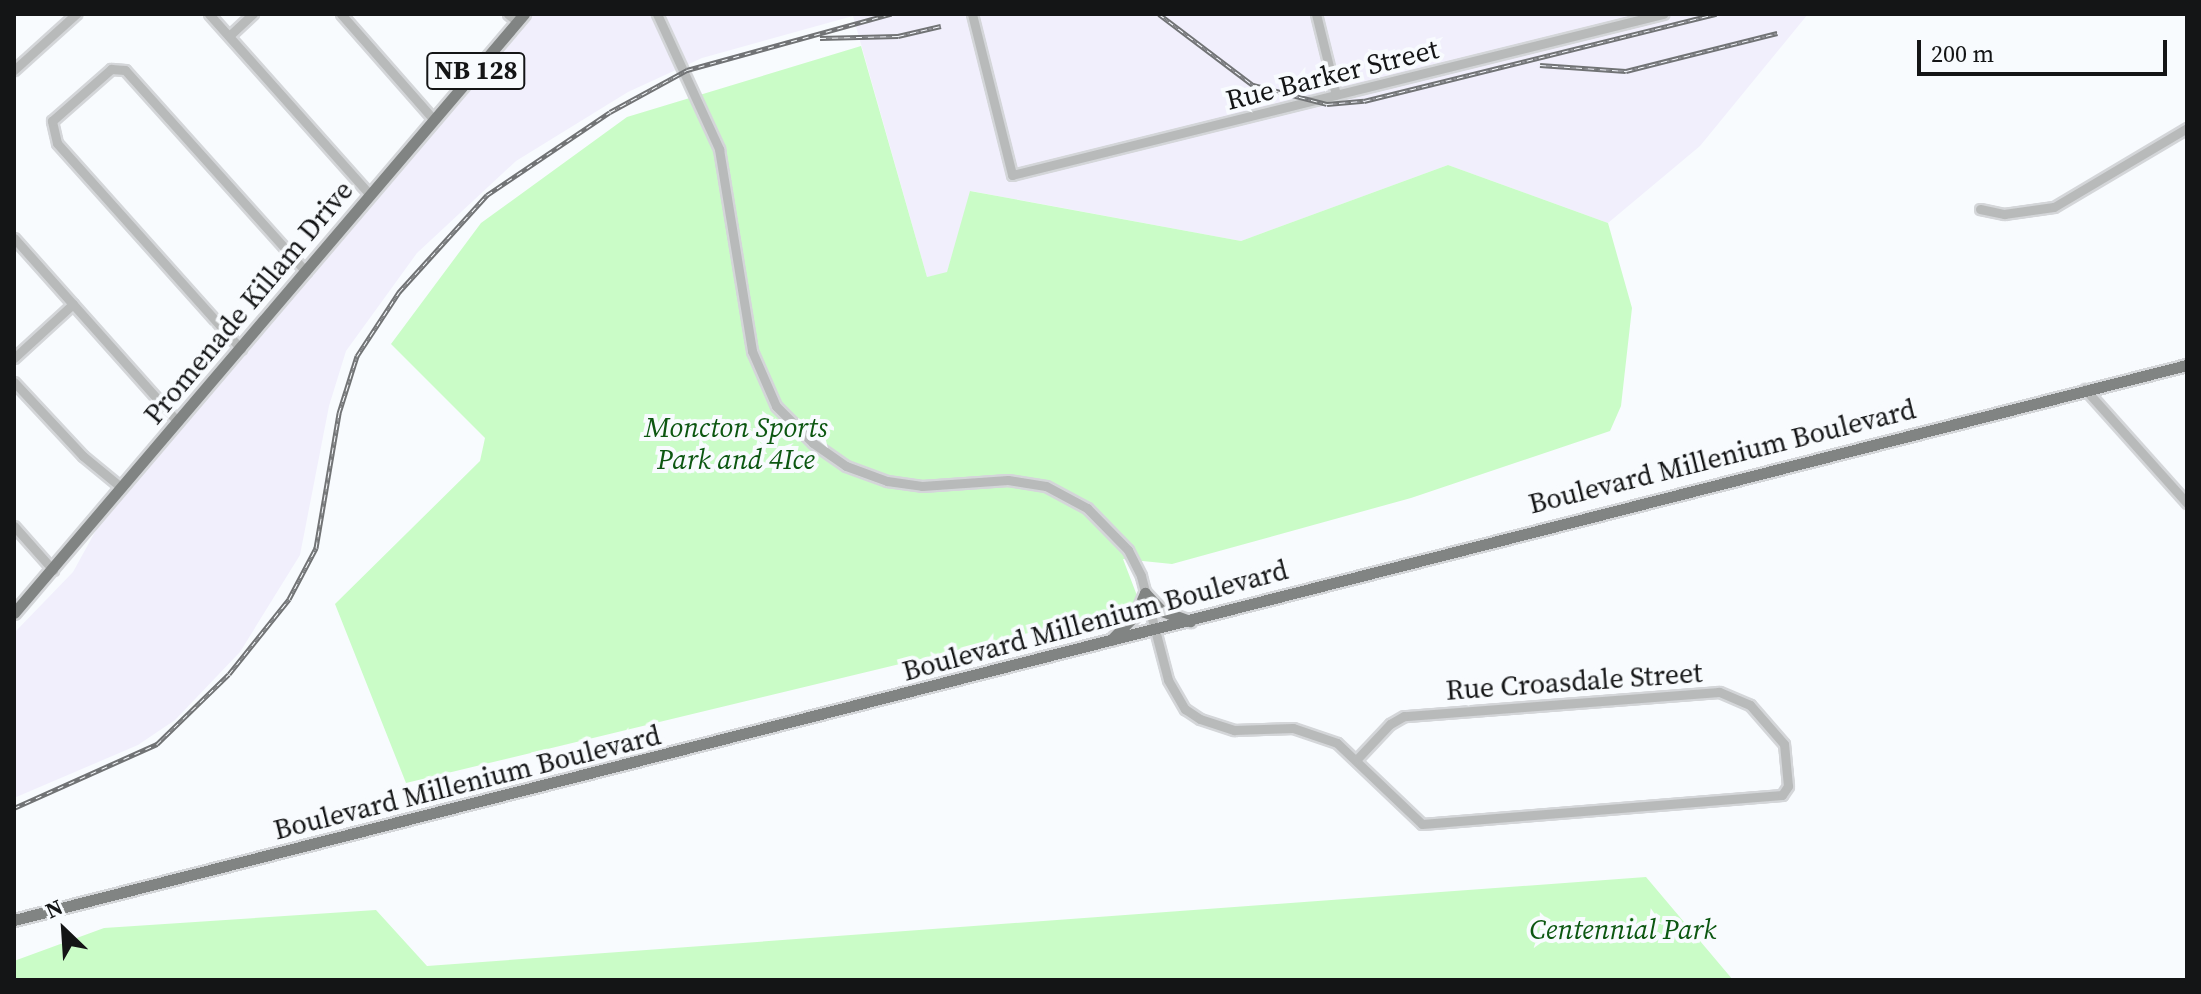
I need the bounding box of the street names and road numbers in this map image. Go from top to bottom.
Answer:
street label: Rue Barker Street [1222,31,1442,117]
road number: NB 128 [426,49,526,93]
street label: Promenade Killam Drive [136,173,360,431]
street label: Boulevard Millenium Boulevard [1525,392,1919,520]
street label: Boulevard Millenium Boulevard [899,552,1291,688]
street label: Rue Croasdale Street [1445,655,1703,707]
street label: Boulevard Millenium Boulevard [270,718,664,846]

